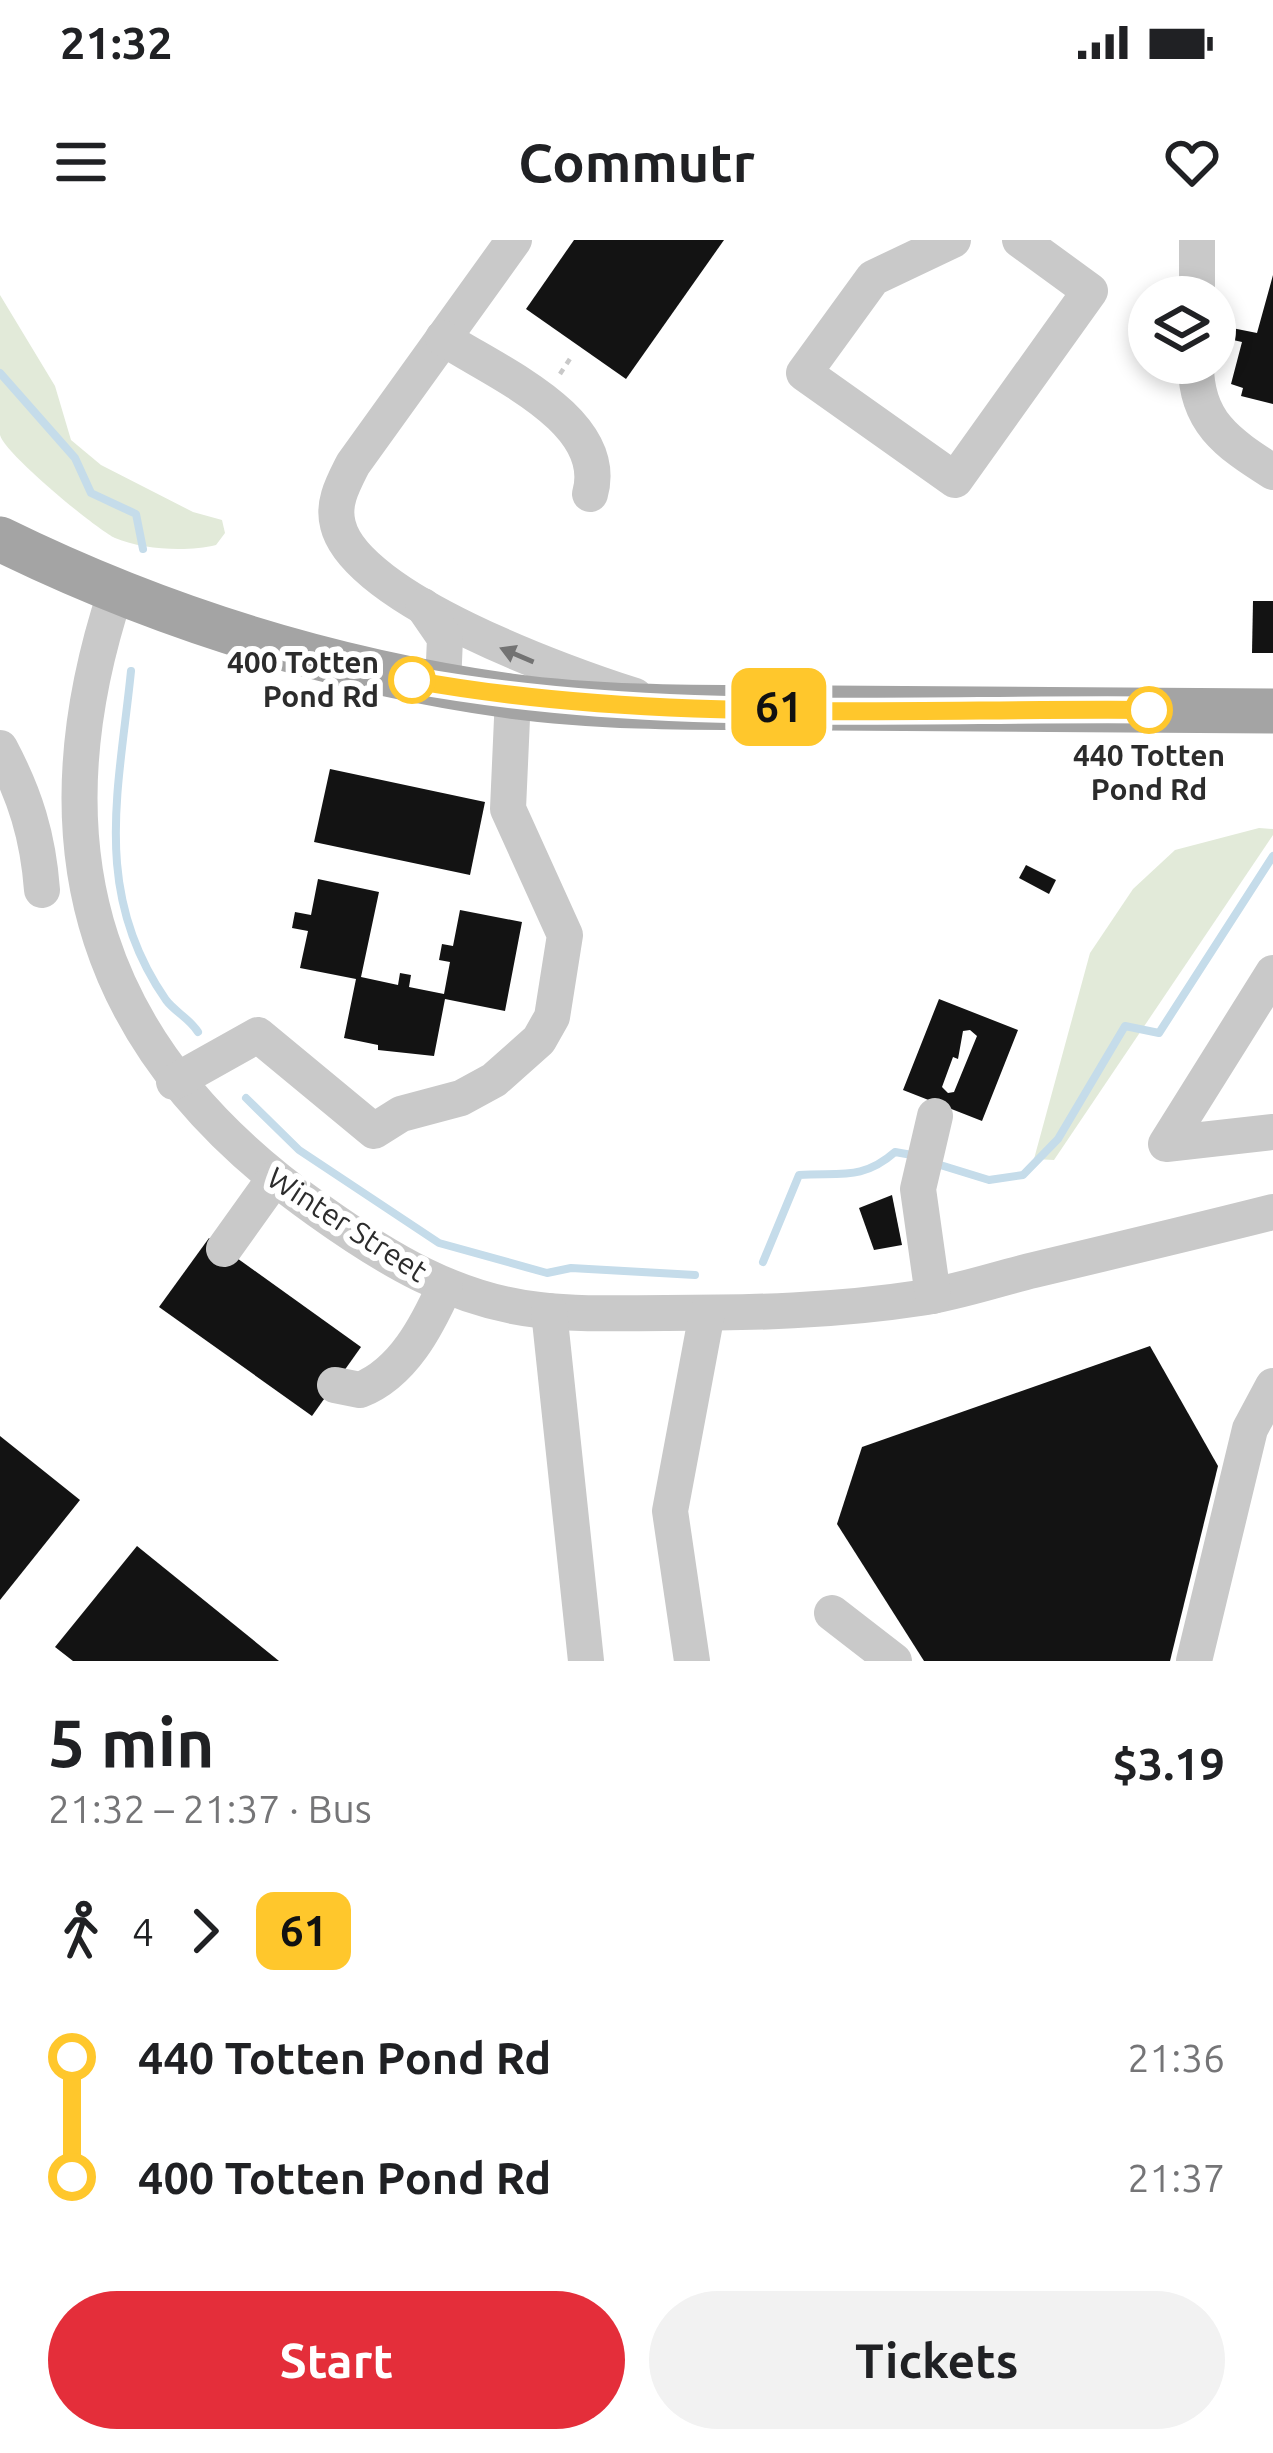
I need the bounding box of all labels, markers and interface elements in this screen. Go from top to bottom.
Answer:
text: 21:32 [60,17,173,68]
icon: menu [48,129,114,195]
icon: heart [1159,129,1225,195]
text: Commutr [518,132,755,192]
map controls [1128,276,1236,384]
button: layers [1128,276,1236,384]
one-way arrow [499,644,534,664]
place label: 400 Totten Pond Rd [227,645,379,713]
marker: 400 Totten Pond Rd [390,658,434,702]
line badge: 61 [725,668,833,746]
text: 61 [755,683,803,730]
marker: 440 Totten Pond Rd [1127,688,1171,732]
place label: 440 Totten Pond Rd [1073,738,1225,806]
street label: Winter Street [262,1160,434,1288]
text: 5 min [48,1705,215,1779]
text: $3.19 [1112,1738,1225,1789]
text: 21:32 – 21:37 · Bus [48,1787,372,1830]
icon: walk [48,1898,114,1964]
icon: forward [172,1898,238,1964]
text: 61 [280,1907,327,1954]
text: 4 [132,1910,154,1953]
text: 440 Totten Pond Rd [138,2032,551,2083]
text: 21:36 [1127,2036,1225,2079]
text: 400 Totten Pond Rd [138,2152,551,2203]
text: 21:37 [1127,2156,1225,2199]
button: Start [48,2291,625,2429]
button: Tickets [649,2291,1225,2429]

